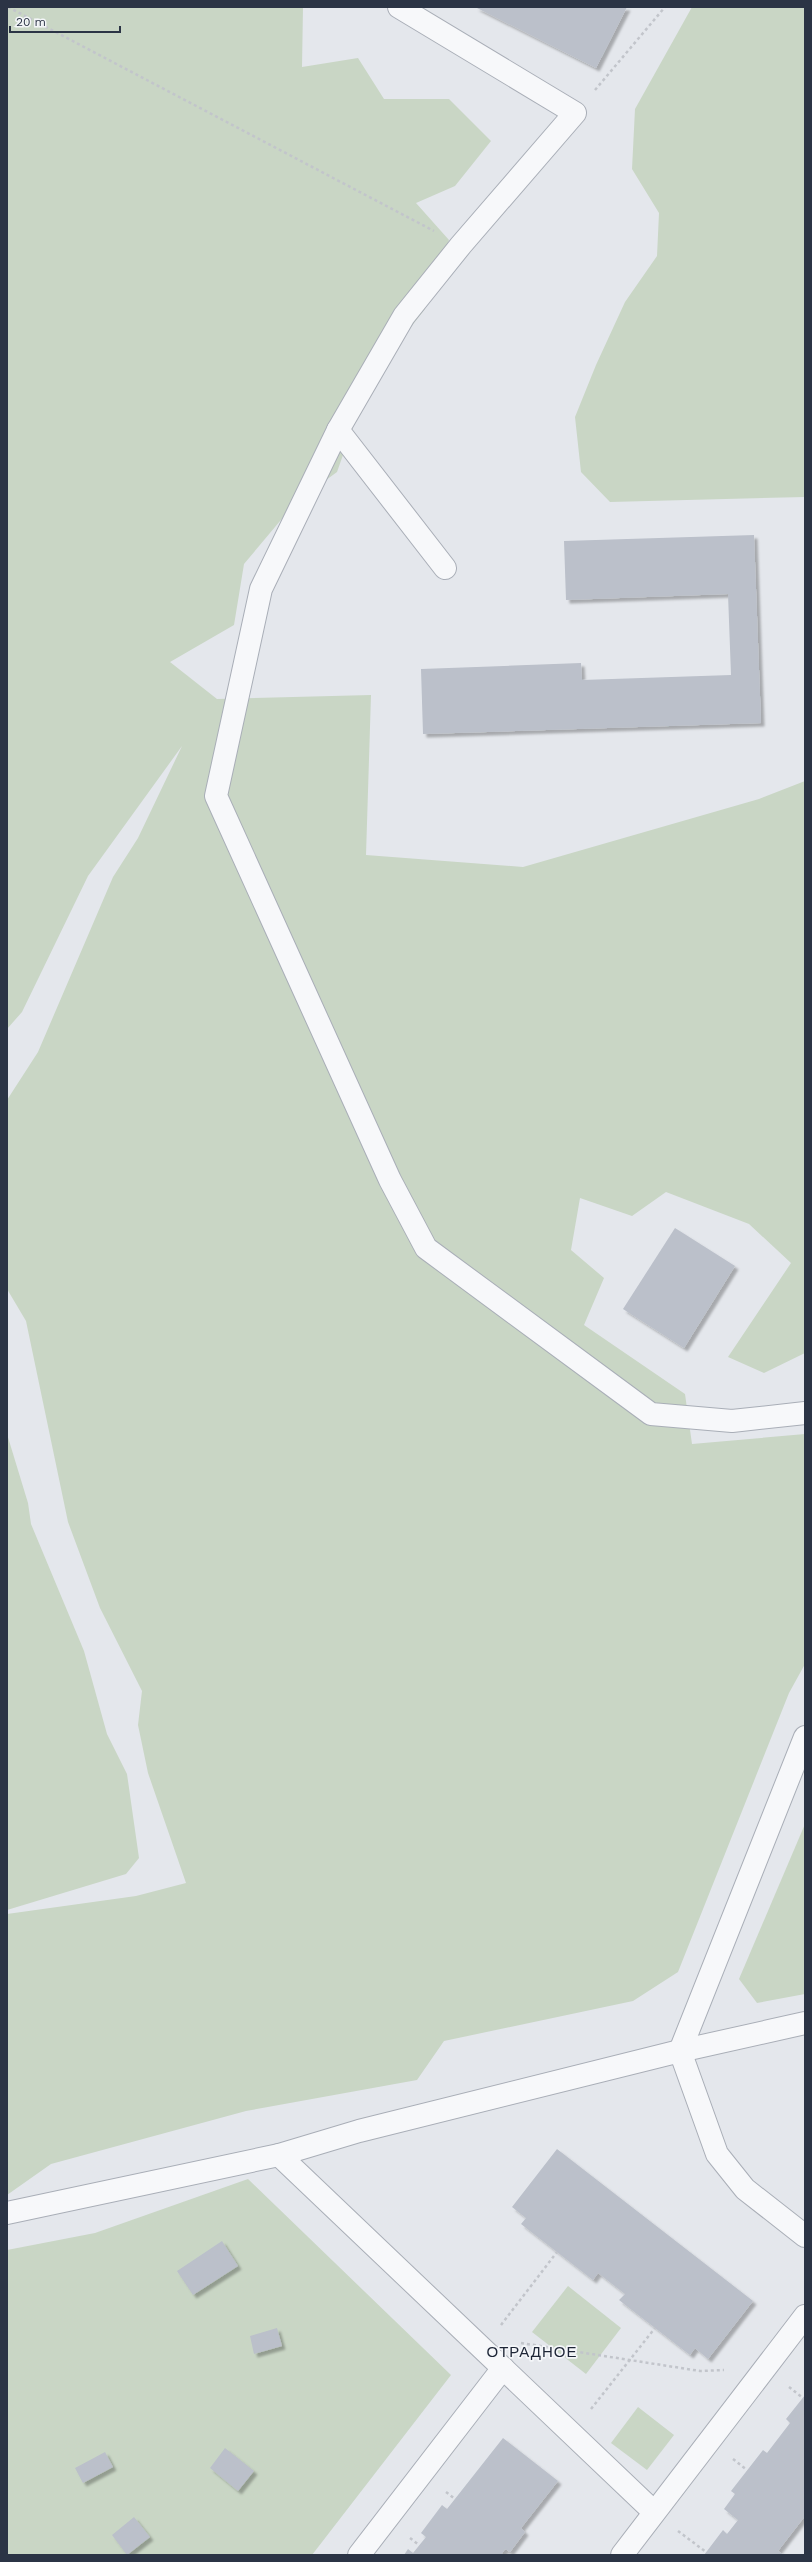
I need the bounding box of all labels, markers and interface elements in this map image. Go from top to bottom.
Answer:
scale bar [10,8,120,34]
text: 20 m [16,15,46,29]
district label: ОТРАДНОЕ [487,2343,578,2361]

